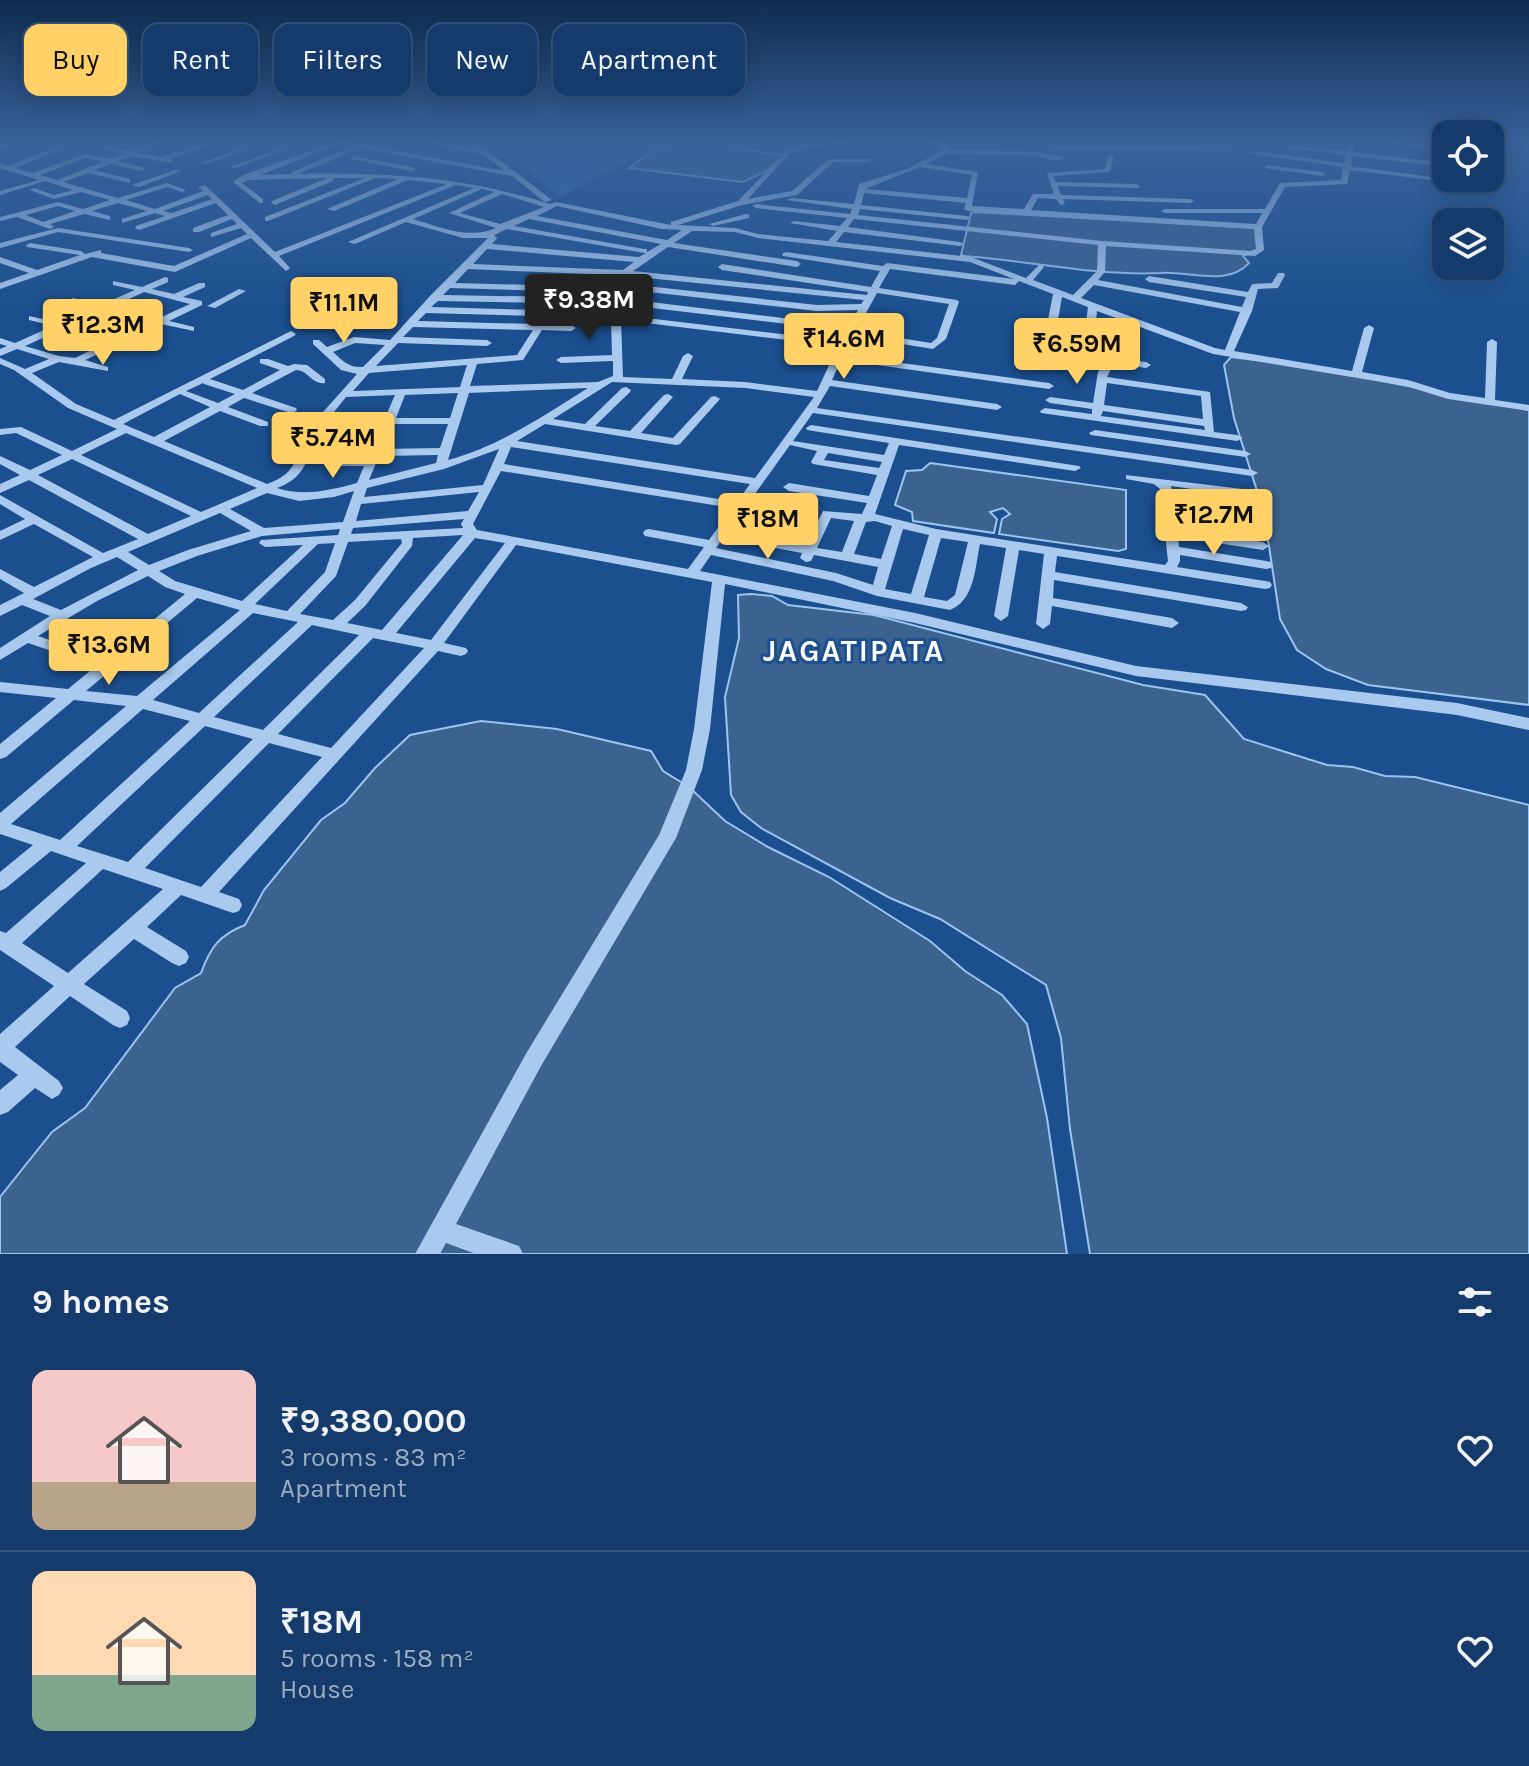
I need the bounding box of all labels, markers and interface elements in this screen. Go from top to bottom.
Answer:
chip: Buy [24,24,127,96]
chip: Rent [143,24,258,96]
chip: Filters [274,24,411,96]
chip: New [427,24,537,96]
chip: Apartment [553,24,745,96]
map controls [1432,120,1504,280]
button: locate [1432,120,1504,192]
button: layers [1432,208,1504,280]
pin: ₹9.38M [524,274,654,342]
pin: ₹11.1M [279,277,409,345]
text: ₹9.38M [543,284,635,315]
text: ₹11.1M [308,287,380,318]
pin: ₹12.3M [38,299,168,367]
text: ₹12.3M [61,309,145,340]
pin: ₹14.6M [779,313,909,381]
pin: ₹6.59M [1012,318,1142,386]
text: ₹14.6M [802,323,886,354]
text: ₹6.59M [1032,328,1122,359]
pin: ₹5.74M [268,412,398,480]
text: ₹5.74M [290,422,376,453]
pin: ₹12.7M [1149,489,1279,557]
pin: ₹18M [721,493,815,561]
text: ₹12.7M [1173,499,1255,530]
text: ₹18M [736,503,800,534]
pin: ₹13.6M [44,619,174,687]
text: ₹13.6M [67,629,151,660]
district label: JAGATIPATA [763,633,945,669]
icon: filters [1453,1280,1497,1324]
text: 9 homes [32,1282,170,1322]
text: ₹9,380,000 [280,1401,467,1441]
icon: home [96,1402,192,1498]
icon: heart [1453,1428,1497,1472]
text: 3 rooms · 83 m² [280,1442,467,1473]
text: Apartment [280,1473,407,1504]
text: ₹18M [280,1602,363,1642]
icon: home [96,1603,192,1699]
icon: heart [1453,1629,1497,1673]
text: 5 rooms · 158 m² [280,1643,474,1674]
text: House [280,1674,354,1705]

